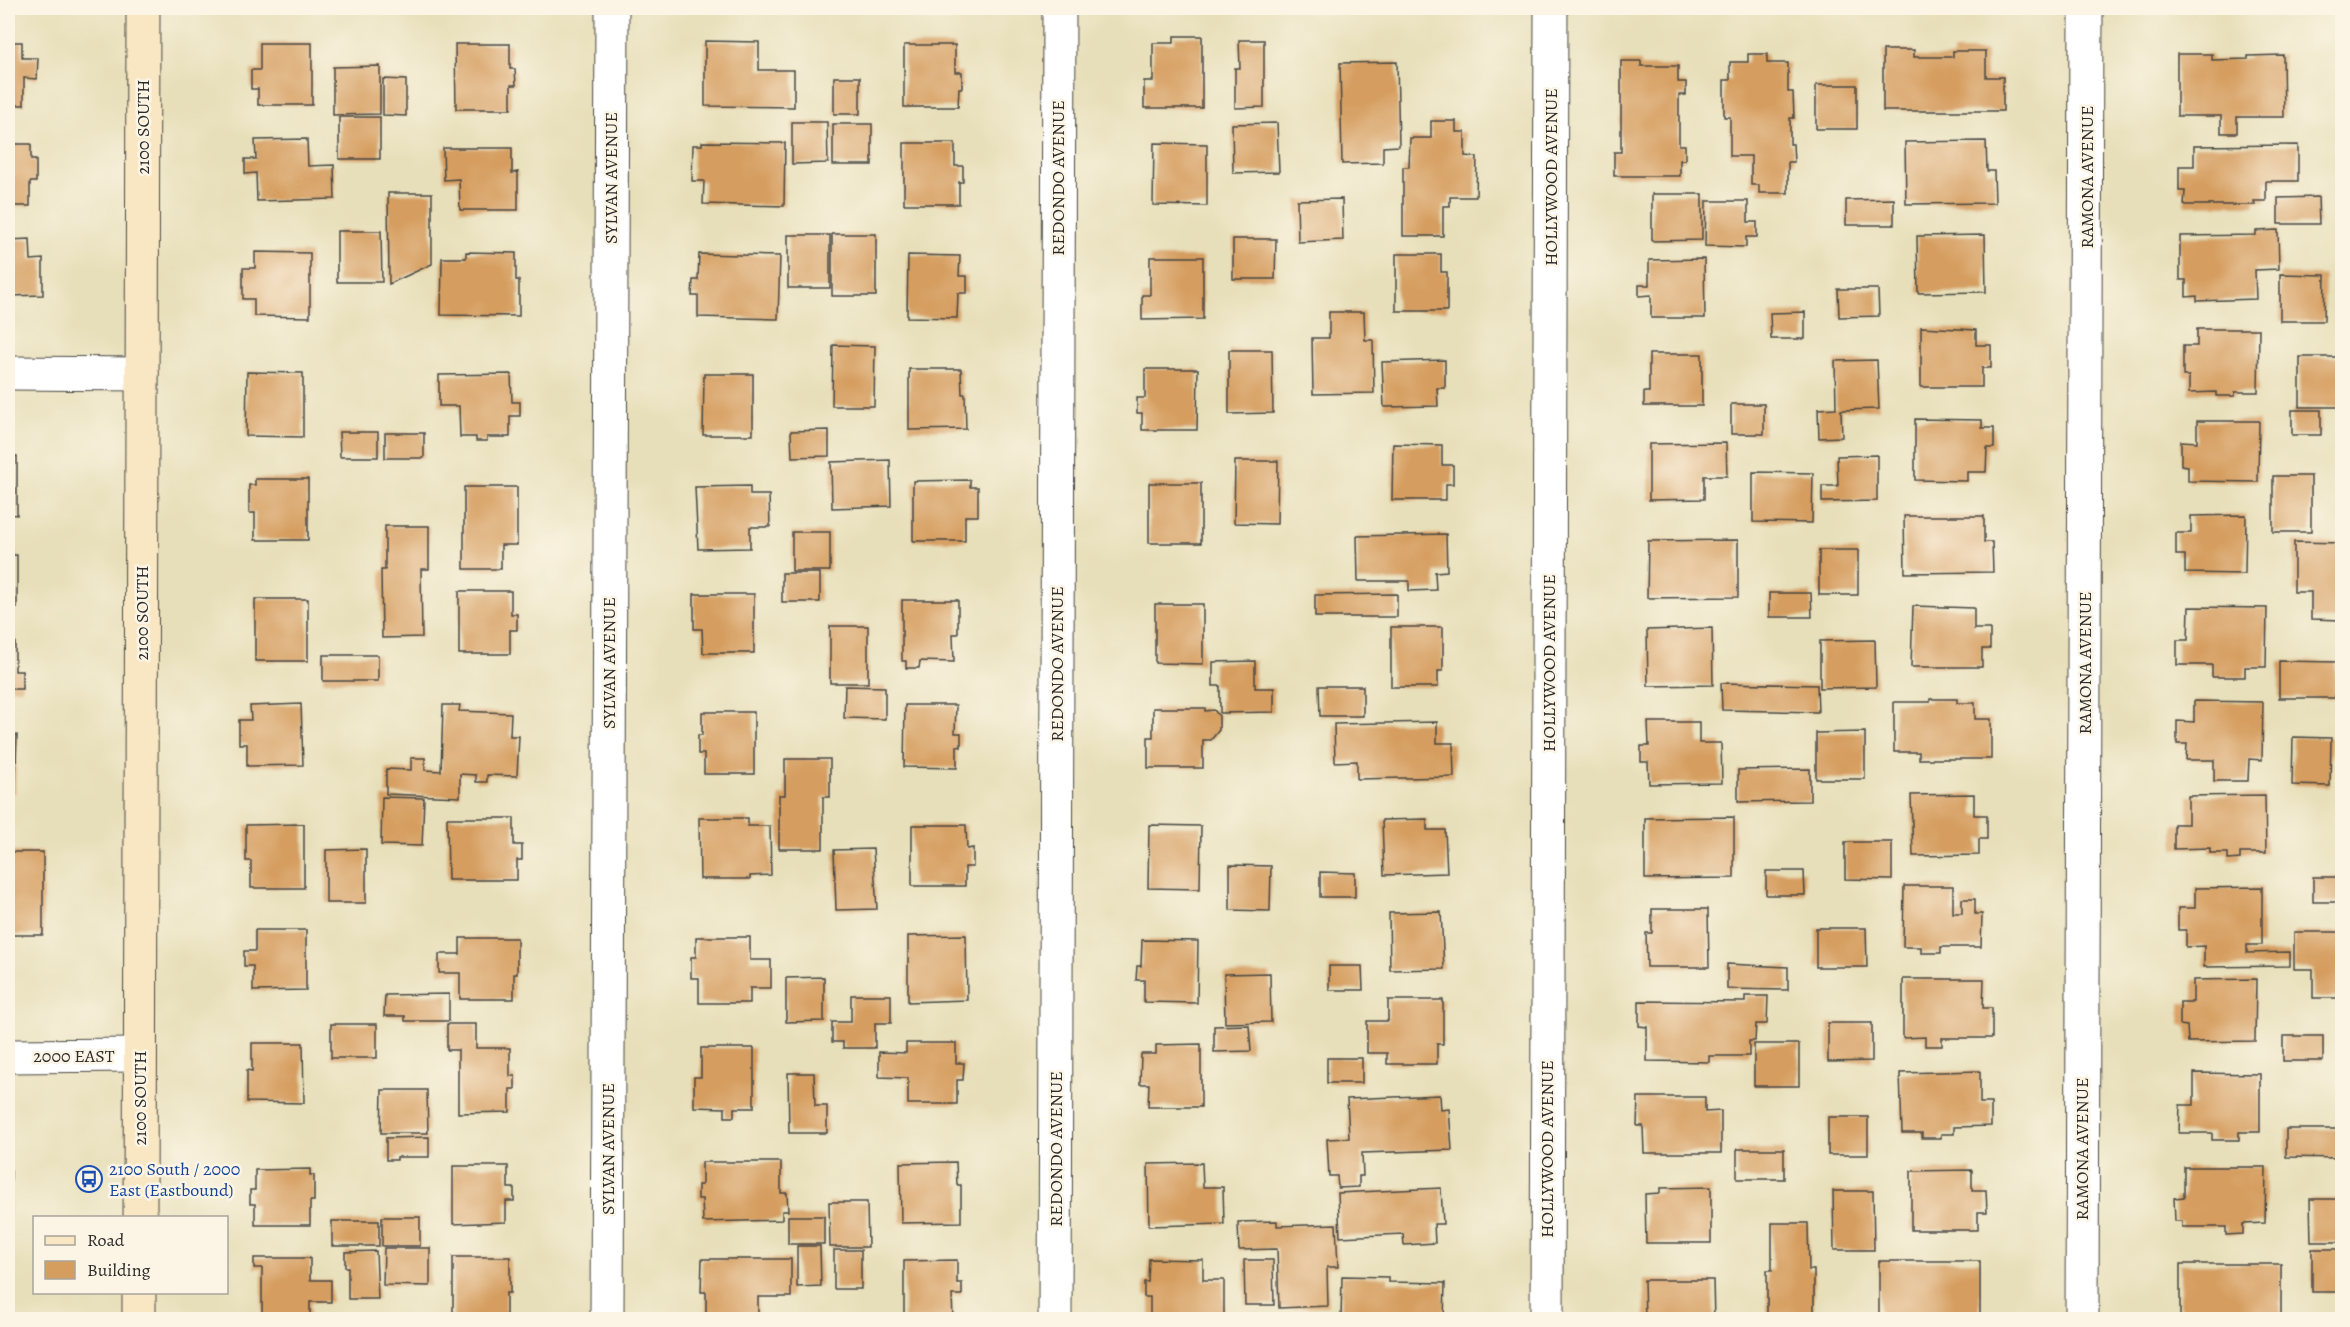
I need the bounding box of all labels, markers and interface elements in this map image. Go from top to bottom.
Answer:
street label: 2100 SOUTH [131,79,155,175]
street label: HOLLYWOOD AVENUE [1539,88,1563,266]
street label: REDONDO AVENUE [1046,100,1070,256]
street label: RAMONA AVENUE [2075,105,2099,249]
street label: SYLVAN AVENUE [599,112,623,244]
street label: 2100 SOUTH [130,565,154,661]
street label: HOLLYWOOD AVENUE [1537,574,1561,752]
street label: REDONDO AVENUE [1045,586,1069,742]
street label: RAMONA AVENUE [2073,591,2097,735]
street label: SYLVAN AVENUE [597,597,621,729]
street label: 2000 EAST [33,1044,115,1068]
street label: 2100 SOUTH [128,1050,152,1146]
street label: HOLLYWOOD AVENUE [1535,1060,1559,1238]
street label: REDONDO AVENUE [1044,1071,1068,1227]
street label: RAMONA AVENUE [2070,1077,2094,1221]
street label: SYLVAN AVENUE [596,1083,620,1215]
place label: 2100 South / 2000 East (Eastbound) [109,1157,240,1202]
bus stop icon: 2100 South / 2000 East (Eastbound) [74,1164,104,1194]
legend [33,1216,228,1294]
text: Road [87,1228,125,1252]
text: Building [87,1258,151,1282]

